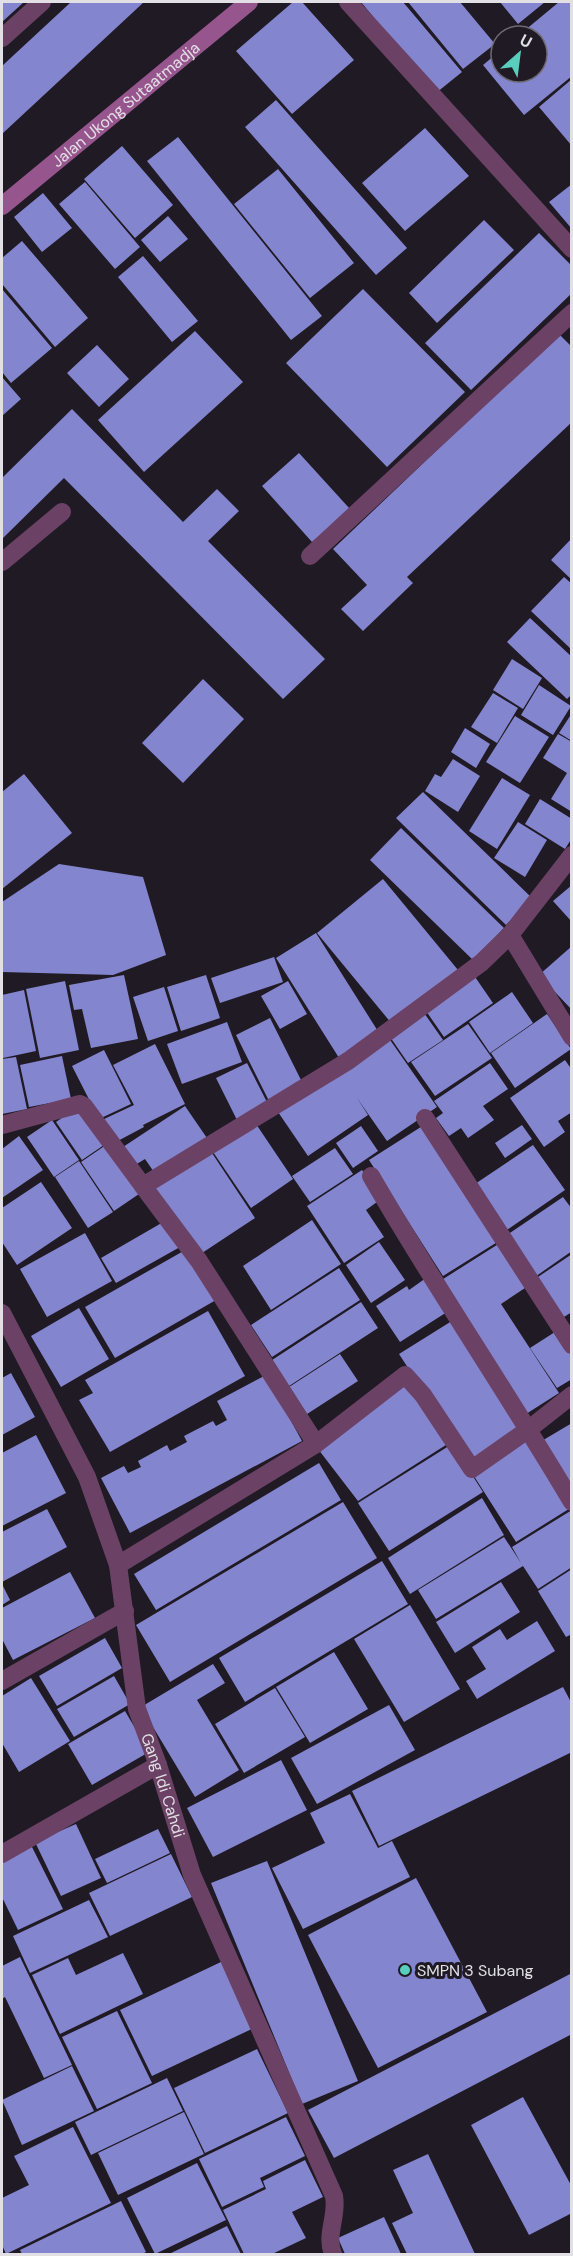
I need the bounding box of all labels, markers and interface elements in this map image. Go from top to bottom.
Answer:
north arrow [489,24,549,84]
text: U [516,29,536,53]
street label: Jalan Ukong Sutaatmadja [47,37,204,172]
street label: Gang Idi Cahdi [136,1730,190,1840]
place label: SMPN 3 Subang [417,1960,533,1981]
marker: SMPN 3 Subang [398,1963,412,1977]

